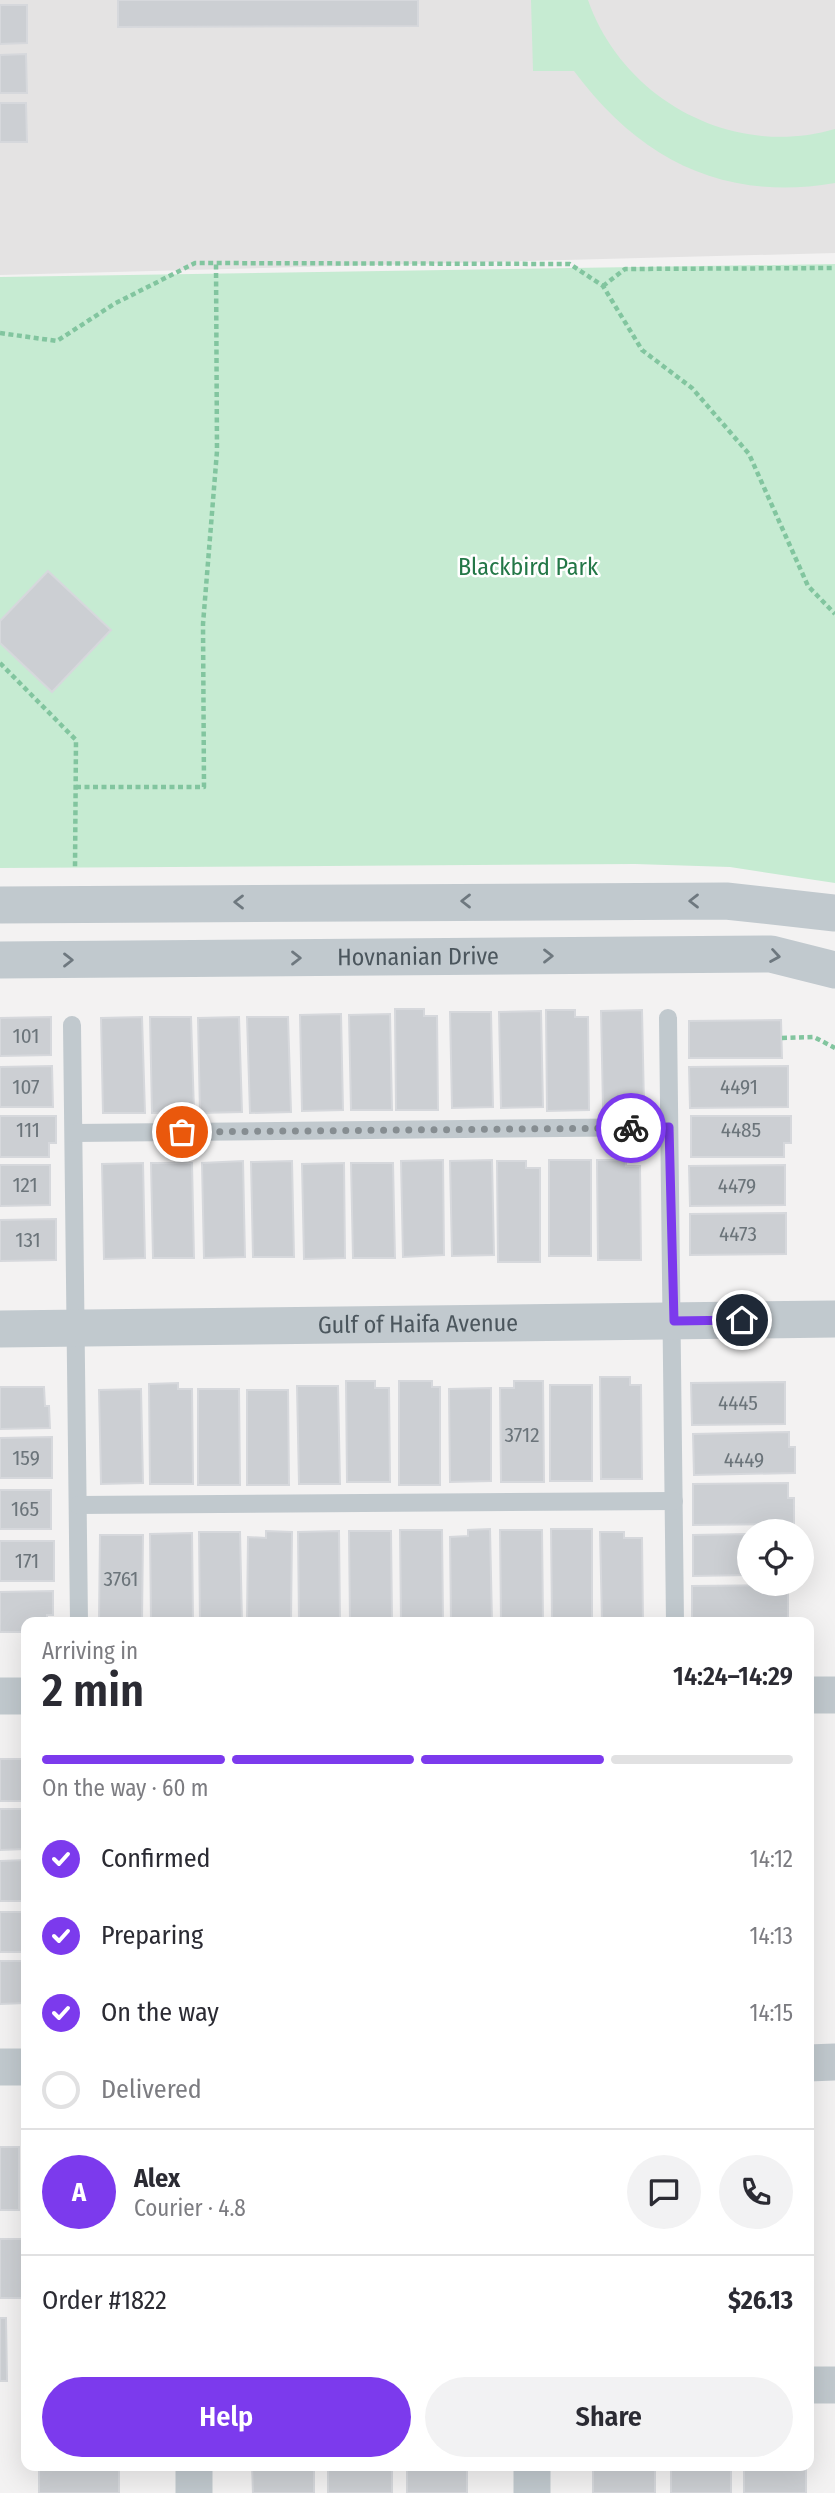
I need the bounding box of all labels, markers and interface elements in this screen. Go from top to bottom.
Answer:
park label: Blackbird Park [458,553,599,581]
one-way arrow [461,893,471,909]
one-way arrow [688,893,699,909]
one-way arrow [233,895,244,910]
street label: Hovnanian Drive [337,942,499,971]
one-way arrow [543,948,553,964]
one-way arrow [769,948,781,963]
one-way arrow [291,950,301,966]
one-way arrow [63,952,74,968]
house number: 101 [13,1023,39,1049]
house number: 107 [12,1074,40,1100]
house number: 4491 [720,1074,758,1100]
courier [596,1093,666,1163]
pin [152,1102,212,1162]
icon: bike [612,1109,650,1147]
icon: bag [163,1113,201,1151]
house number: 111 [16,1117,40,1143]
house number: 4485 [721,1117,761,1143]
house number: 121 [12,1172,38,1198]
house number: 4479 [718,1173,756,1199]
house number: 4473 [719,1221,757,1247]
house number: 131 [15,1227,41,1253]
pin [712,1290,772,1350]
icon: home [723,1301,761,1339]
street label: Gulf of Haifa Avenue [318,1309,518,1339]
house number: 4445 [718,1390,758,1416]
house number: 3712 [504,1422,540,1448]
house number: 159 [12,1445,40,1471]
house number: 4449 [724,1447,764,1473]
house number: 165 [11,1496,39,1522]
map controls [737,1519,814,1596]
button: locate [737,1519,814,1596]
house number: 171 [15,1548,39,1574]
house number: 3761 [103,1566,139,1592]
text: Arriving in [42,1637,138,1665]
text: 14:24–14:29 [673,1661,793,1692]
text: 2 min [42,1663,144,1718]
text: On the way · 60 m [42,1774,209,1802]
icon: check [42,1840,80,1878]
text: Confirmed [101,1843,211,1874]
text: 14:12 [750,1845,793,1873]
icon: check [42,1917,80,1955]
text: Preparing [101,1920,203,1951]
text: 14:13 [750,1922,793,1950]
icon: check [42,1994,80,2032]
text: On the way [101,1997,219,2028]
text: 14:15 [749,1999,793,2027]
text: Delivered [101,2074,202,2105]
button: chat [627,2155,701,2229]
button: phone [719,2155,793,2229]
text: Alex [134,2163,180,2194]
text: A [72,2177,86,2208]
text: Courier · 4.8 [134,2194,246,2222]
text: Order #1822 [42,2285,167,2316]
text: $26.13 [728,2285,793,2316]
button: Help [42,2377,411,2457]
button: Share [425,2377,793,2457]

